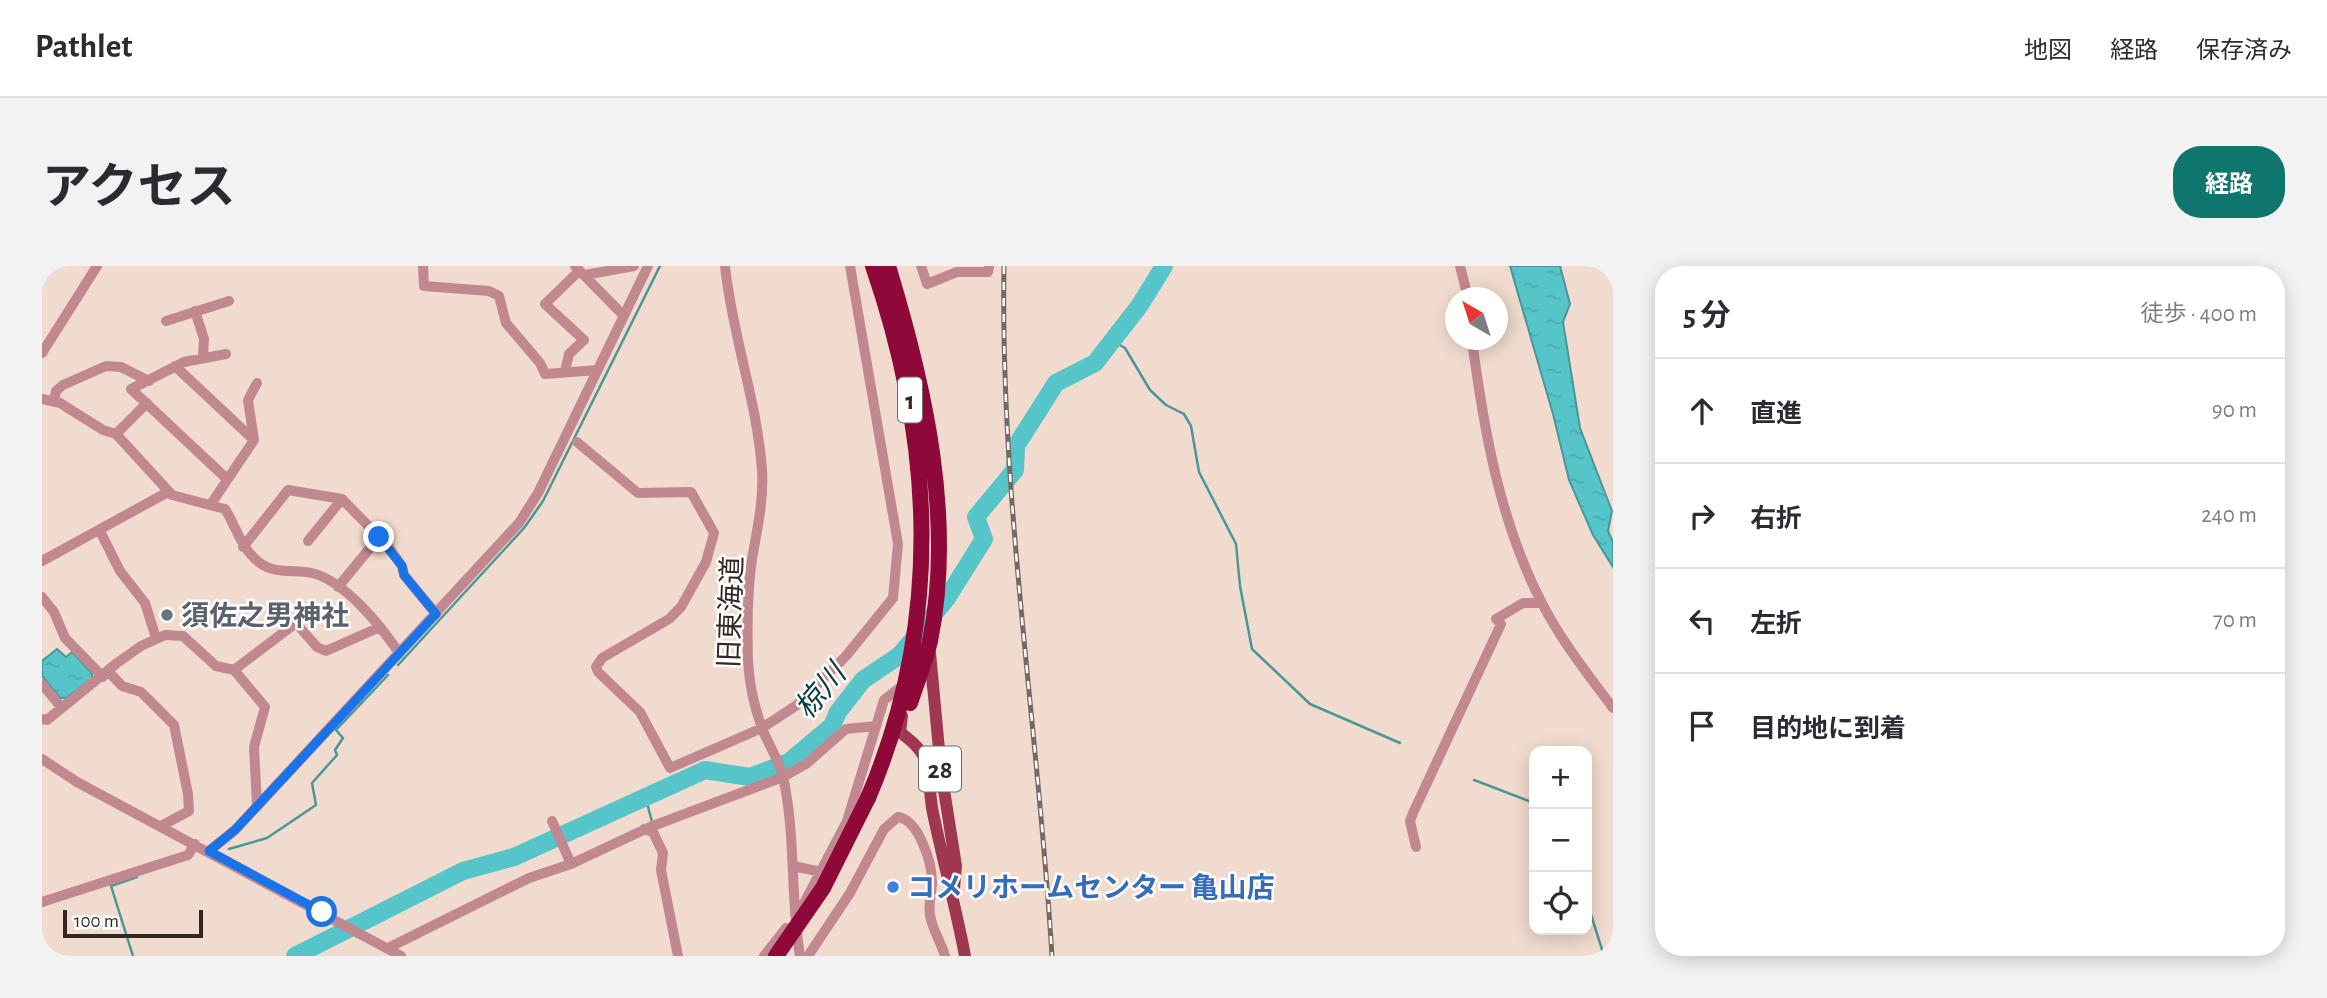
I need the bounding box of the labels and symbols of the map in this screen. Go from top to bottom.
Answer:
north arrow [1445,287,1508,350]
road number: 1 [898,377,922,422]
route end [363,521,394,552]
street label: 旧東海道 [714,556,748,669]
place label: 須佐之男神社 [181,601,349,631]
marker: 須佐之男神社 [159,607,175,623]
water label: 椋川 [788,655,853,724]
road number: 28 [919,747,961,792]
place label: コメリホームセンター 亀山店 [907,872,1274,903]
marker: コメリホームセンター 亀山店 [885,879,901,895]
route start [306,896,337,927]
scale bar [63,907,203,939]

